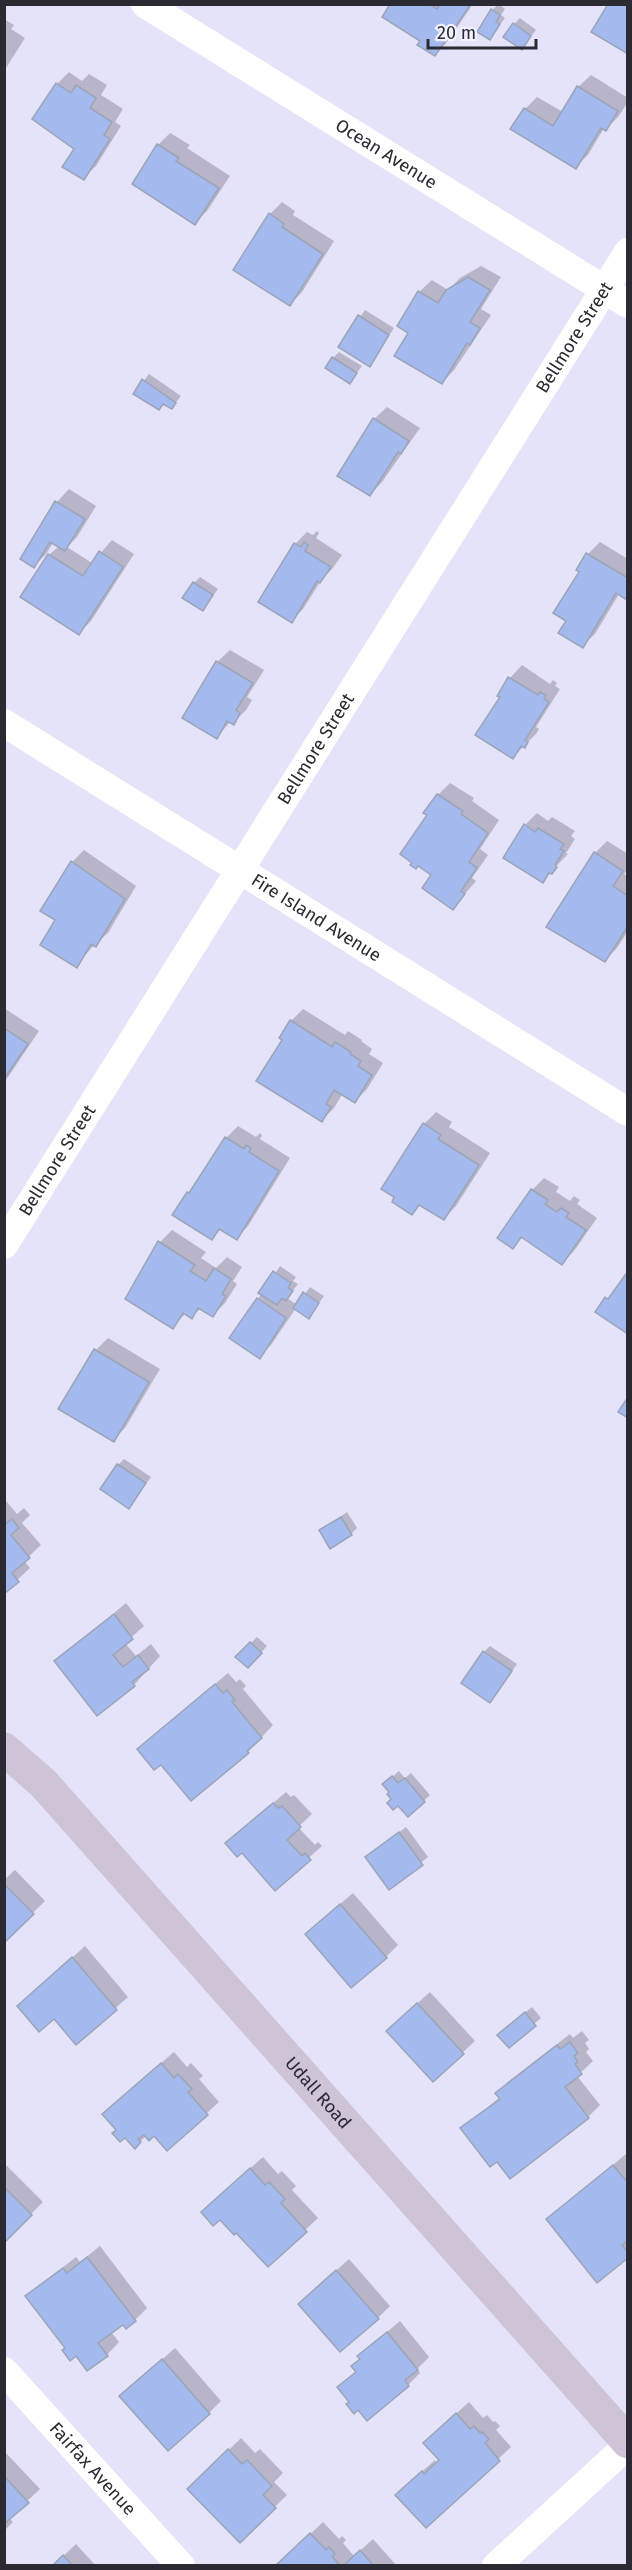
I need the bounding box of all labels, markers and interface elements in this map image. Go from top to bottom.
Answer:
scale bar [428,12,536,50]
text: 20 m [437,22,476,44]
street label: Ocean Avenue [331,114,441,194]
street label: Bellmore Street [531,277,618,397]
street label: Bellmore Street [273,689,359,809]
street label: Fire Island Avenue [247,869,385,966]
street label: Bellmore Street [14,1100,101,1220]
street label: Udall Road [280,2052,356,2133]
street label: Fairfax Avenue [45,2418,141,2520]

